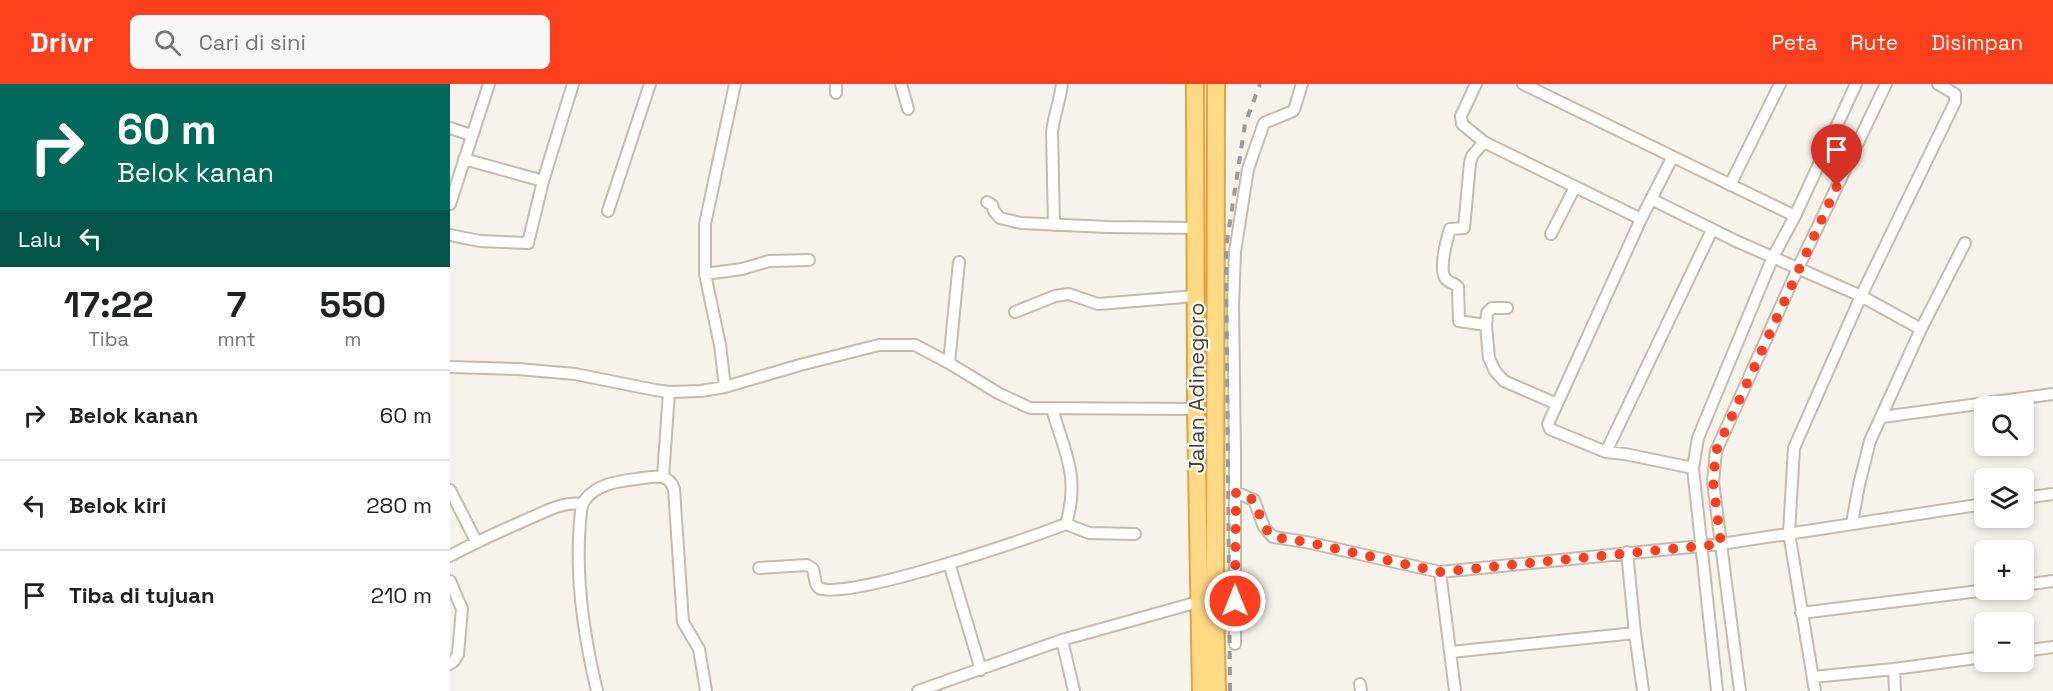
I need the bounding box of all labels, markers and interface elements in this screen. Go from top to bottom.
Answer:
search box [130,15,550,69]
text: Drivr [30,24,94,60]
icon: search [151,26,184,59]
text: Cari di sini [199,28,306,56]
text: Peta [1771,29,1817,56]
text: Rute [1850,29,1898,56]
text: Disimpan [1931,29,2023,56]
text: 60 m [117,103,217,156]
icon: right [18,108,96,186]
pin [1811,124,1862,186]
icon: arrive [1820,133,1853,166]
text: Belok kanan [117,155,274,190]
icon: left [74,222,107,255]
text: Lalu [18,225,62,253]
text: 17:22 [64,282,154,328]
text: 7 [227,282,247,328]
text: 550 [320,282,386,328]
street label: Jalan Adinegoro [1182,302,1210,474]
text: Tiba [88,326,129,352]
text: mnt [217,326,256,352]
text: m [344,326,361,352]
map controls [1974,396,2034,672]
button: search [1974,396,2034,456]
icon: right [18,399,51,432]
text: Belok kanan [69,401,198,429]
text: 60 m [380,401,432,429]
button: layers [1974,468,2034,528]
icon: left [18,489,51,522]
text: Belok kiri [69,491,166,519]
text: 280 m [366,491,432,519]
button: + [1974,540,2034,600]
position arrow [1203,569,1267,633]
icon: arrive [18,579,51,612]
text: Tiba di tujuan [69,581,215,609]
text: 210 m [371,581,432,609]
button: − [1974,612,2034,672]

